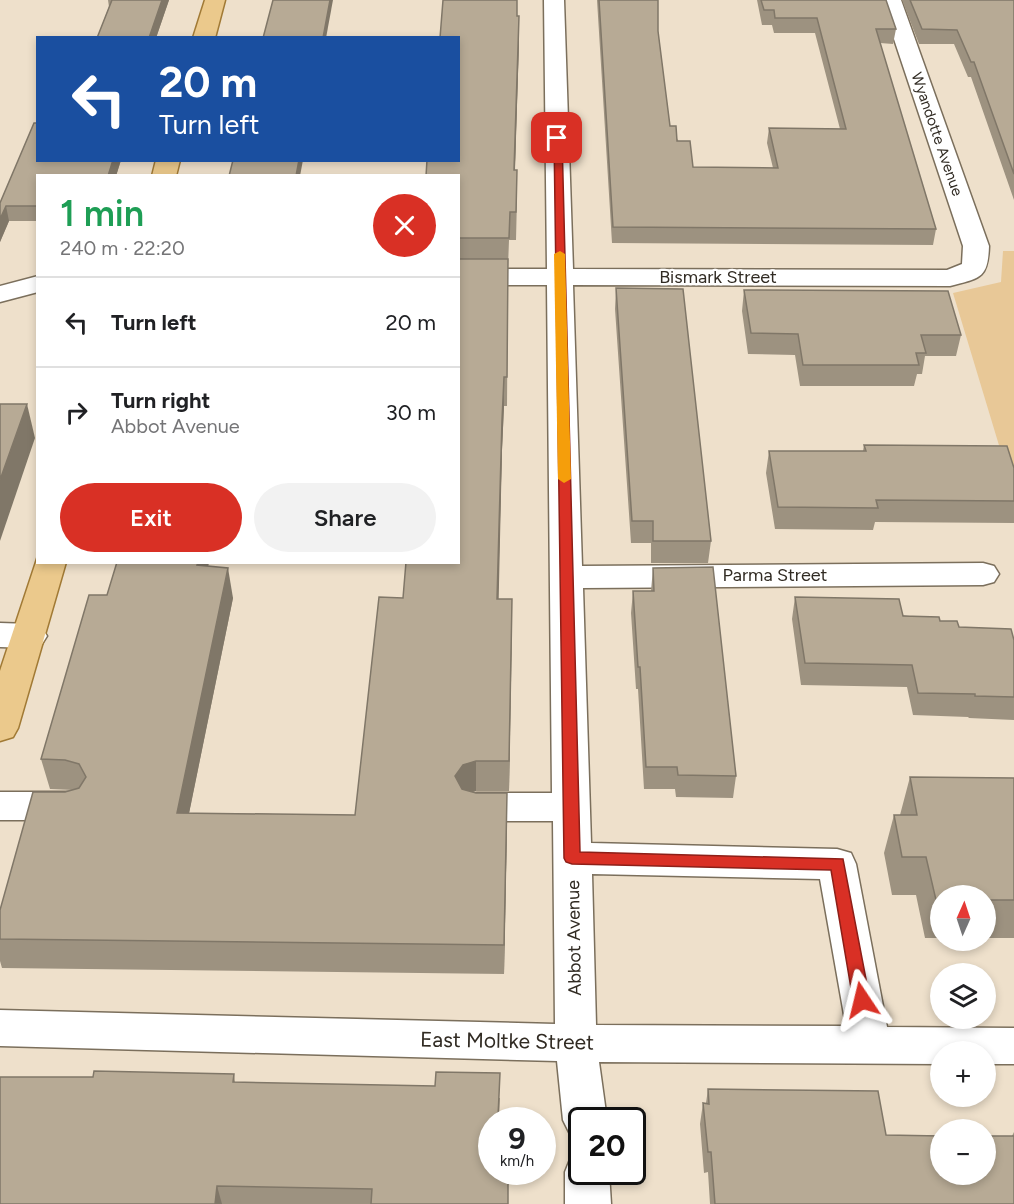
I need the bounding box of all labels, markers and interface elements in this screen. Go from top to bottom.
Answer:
text: 20 m [159,57,257,108]
icon: left [60,60,138,138]
street label: Wyandotte Avenue [907,70,967,198]
text: Turn left [159,108,259,141]
pin [531,112,582,163]
icon: arrive [540,121,573,154]
text: 1 min [60,192,144,235]
button: close [373,194,436,257]
text: 240 m · 22:20 [60,236,185,260]
street label: Bismark Street [659,266,777,288]
icon: left [60,306,93,339]
text: Turn left [111,309,197,336]
text: 20 m [385,309,436,336]
text: Turn right [111,387,210,414]
icon: right [60,396,93,429]
text: 30 m [386,399,436,426]
text: Abbot Avenue [111,414,240,438]
button: Exit [60,483,242,552]
button: Share [254,483,436,552]
street label: Parma Street [723,564,828,586]
street label: Abbot Avenue [562,880,586,996]
north arrow [930,885,996,951]
map controls [930,885,996,1185]
button: layers [930,963,996,1029]
position arrow [830,968,894,1032]
street label: East Moltke Street [420,1026,594,1055]
button: + [930,1041,996,1107]
speed limit sign: 20 [568,1107,646,1185]
button: − [930,1119,996,1185]
text: 9 [508,1120,526,1157]
text: km/h [500,1152,534,1170]

